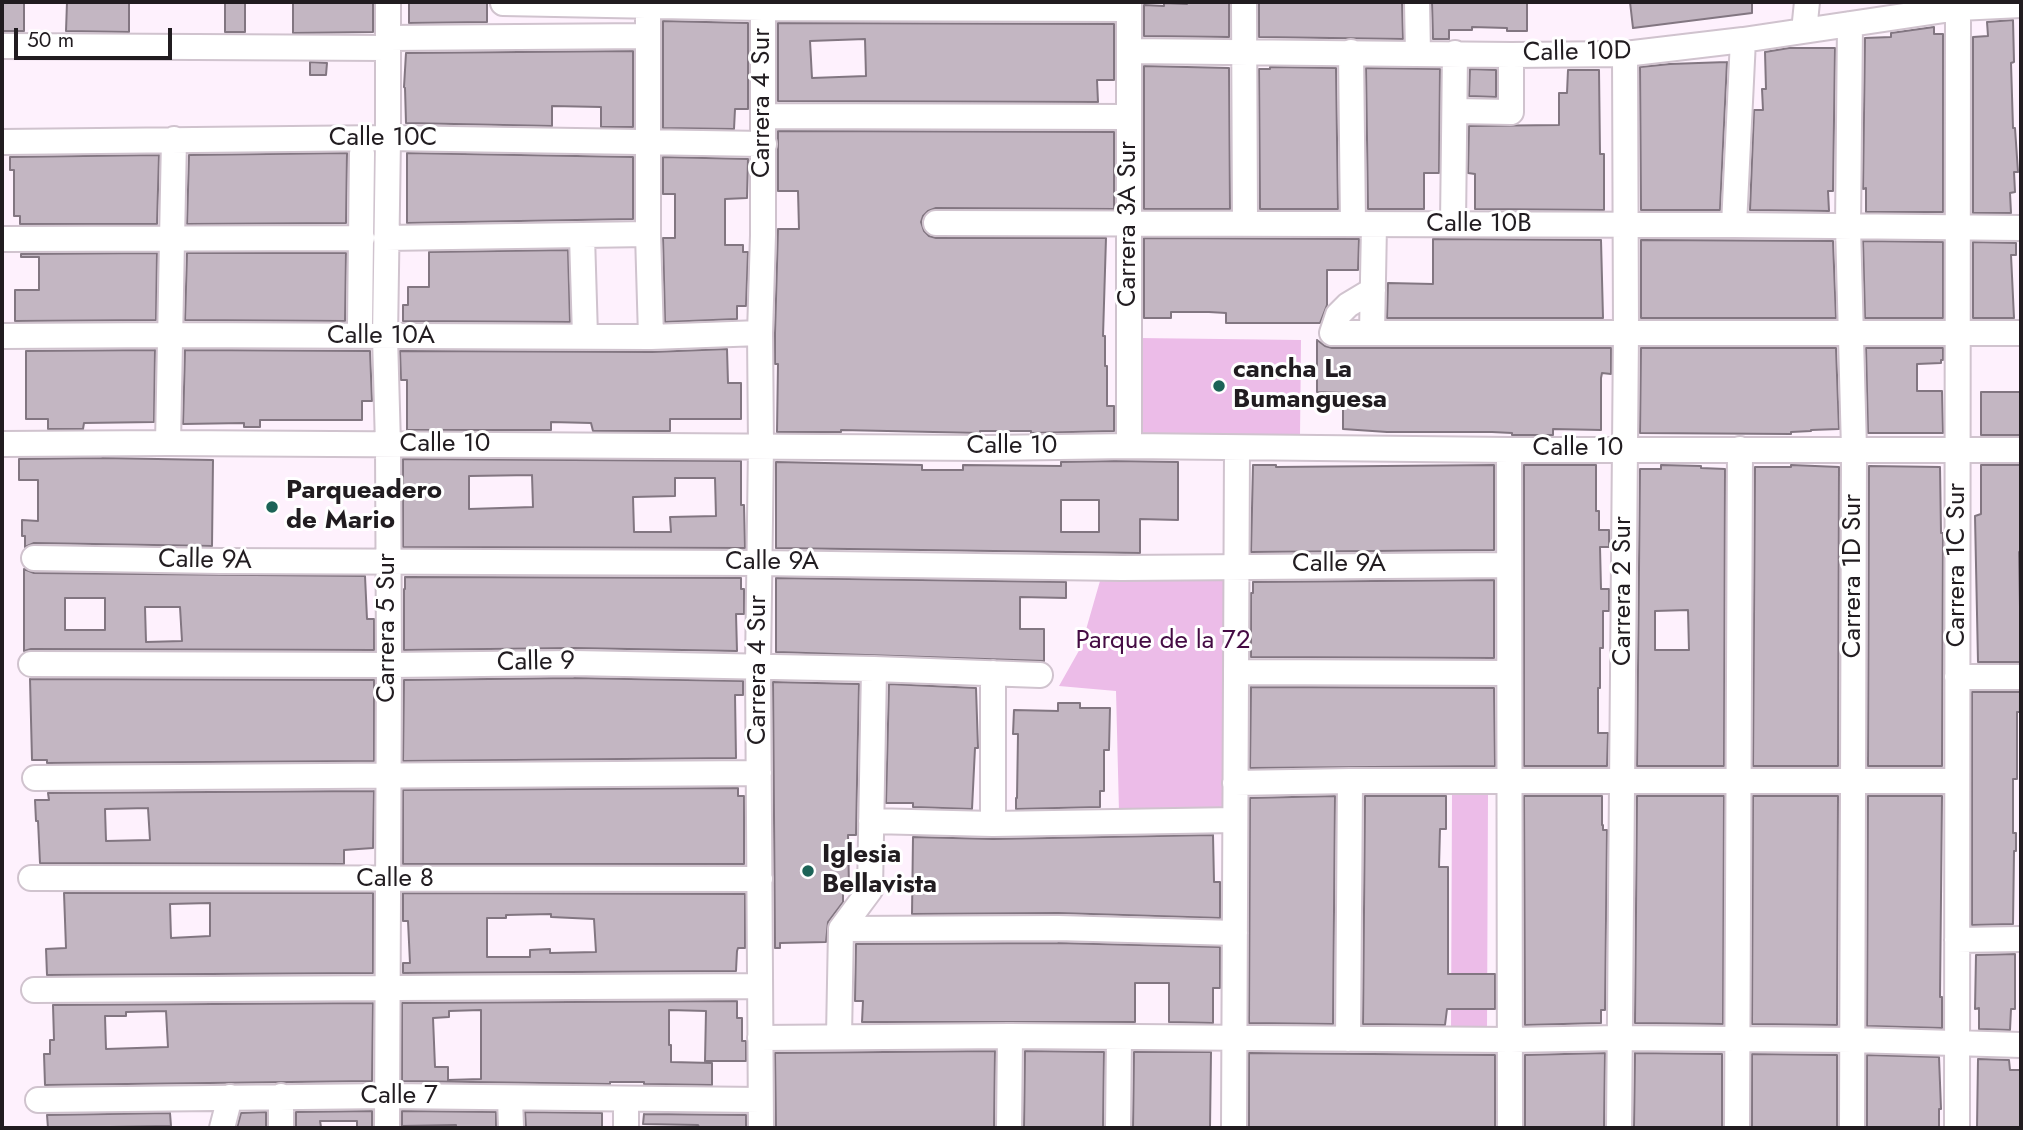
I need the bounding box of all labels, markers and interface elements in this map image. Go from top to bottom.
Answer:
scale bar [18,14,175,58]
text: 50 m [27,25,74,55]
street label: Carrera 4 Sur [747,28,779,178]
street label: Calle 10D [1523,36,1631,70]
street label: Calle 10C [329,123,437,155]
street label: Carrera 3A Sur [1113,141,1145,307]
street label: Calle 10B [1426,209,1532,241]
street label: Calle 10A [327,321,435,353]
place label: cancha La Bumanguesa [1233,355,1387,416]
marker: cancha La Bumanguesa [1211,378,1227,394]
street label: Calle 10 [400,429,490,461]
street label: Calle 10 [967,431,1057,463]
street label: Calle 10 [1533,433,1623,465]
place label: Parqueadero de Mario [286,476,442,538]
street label: Carrera 1C Sur [1942,483,1974,647]
street label: Carrera 1D Sur [1838,494,1870,658]
marker: Parqueadero de Mario [264,499,280,515]
street label: Carrera 2 Sur [1608,516,1640,666]
street label: Calle 9A [158,545,252,577]
street label: Calle 9A [725,547,819,579]
street label: Calle 9A [1292,549,1386,581]
street label: Carrera 5 Sur [372,553,404,703]
street label: Carrera 4 Sur [743,595,775,745]
park label: Parque de la 72 [1076,626,1250,658]
street label: Calle 9 [497,647,575,679]
place label: Iglesia Bellavista [822,840,937,902]
marker: Iglesia Bellavista [800,863,816,879]
street label: Calle 8 [356,864,434,896]
street label: Calle 7 [360,1081,438,1113]

